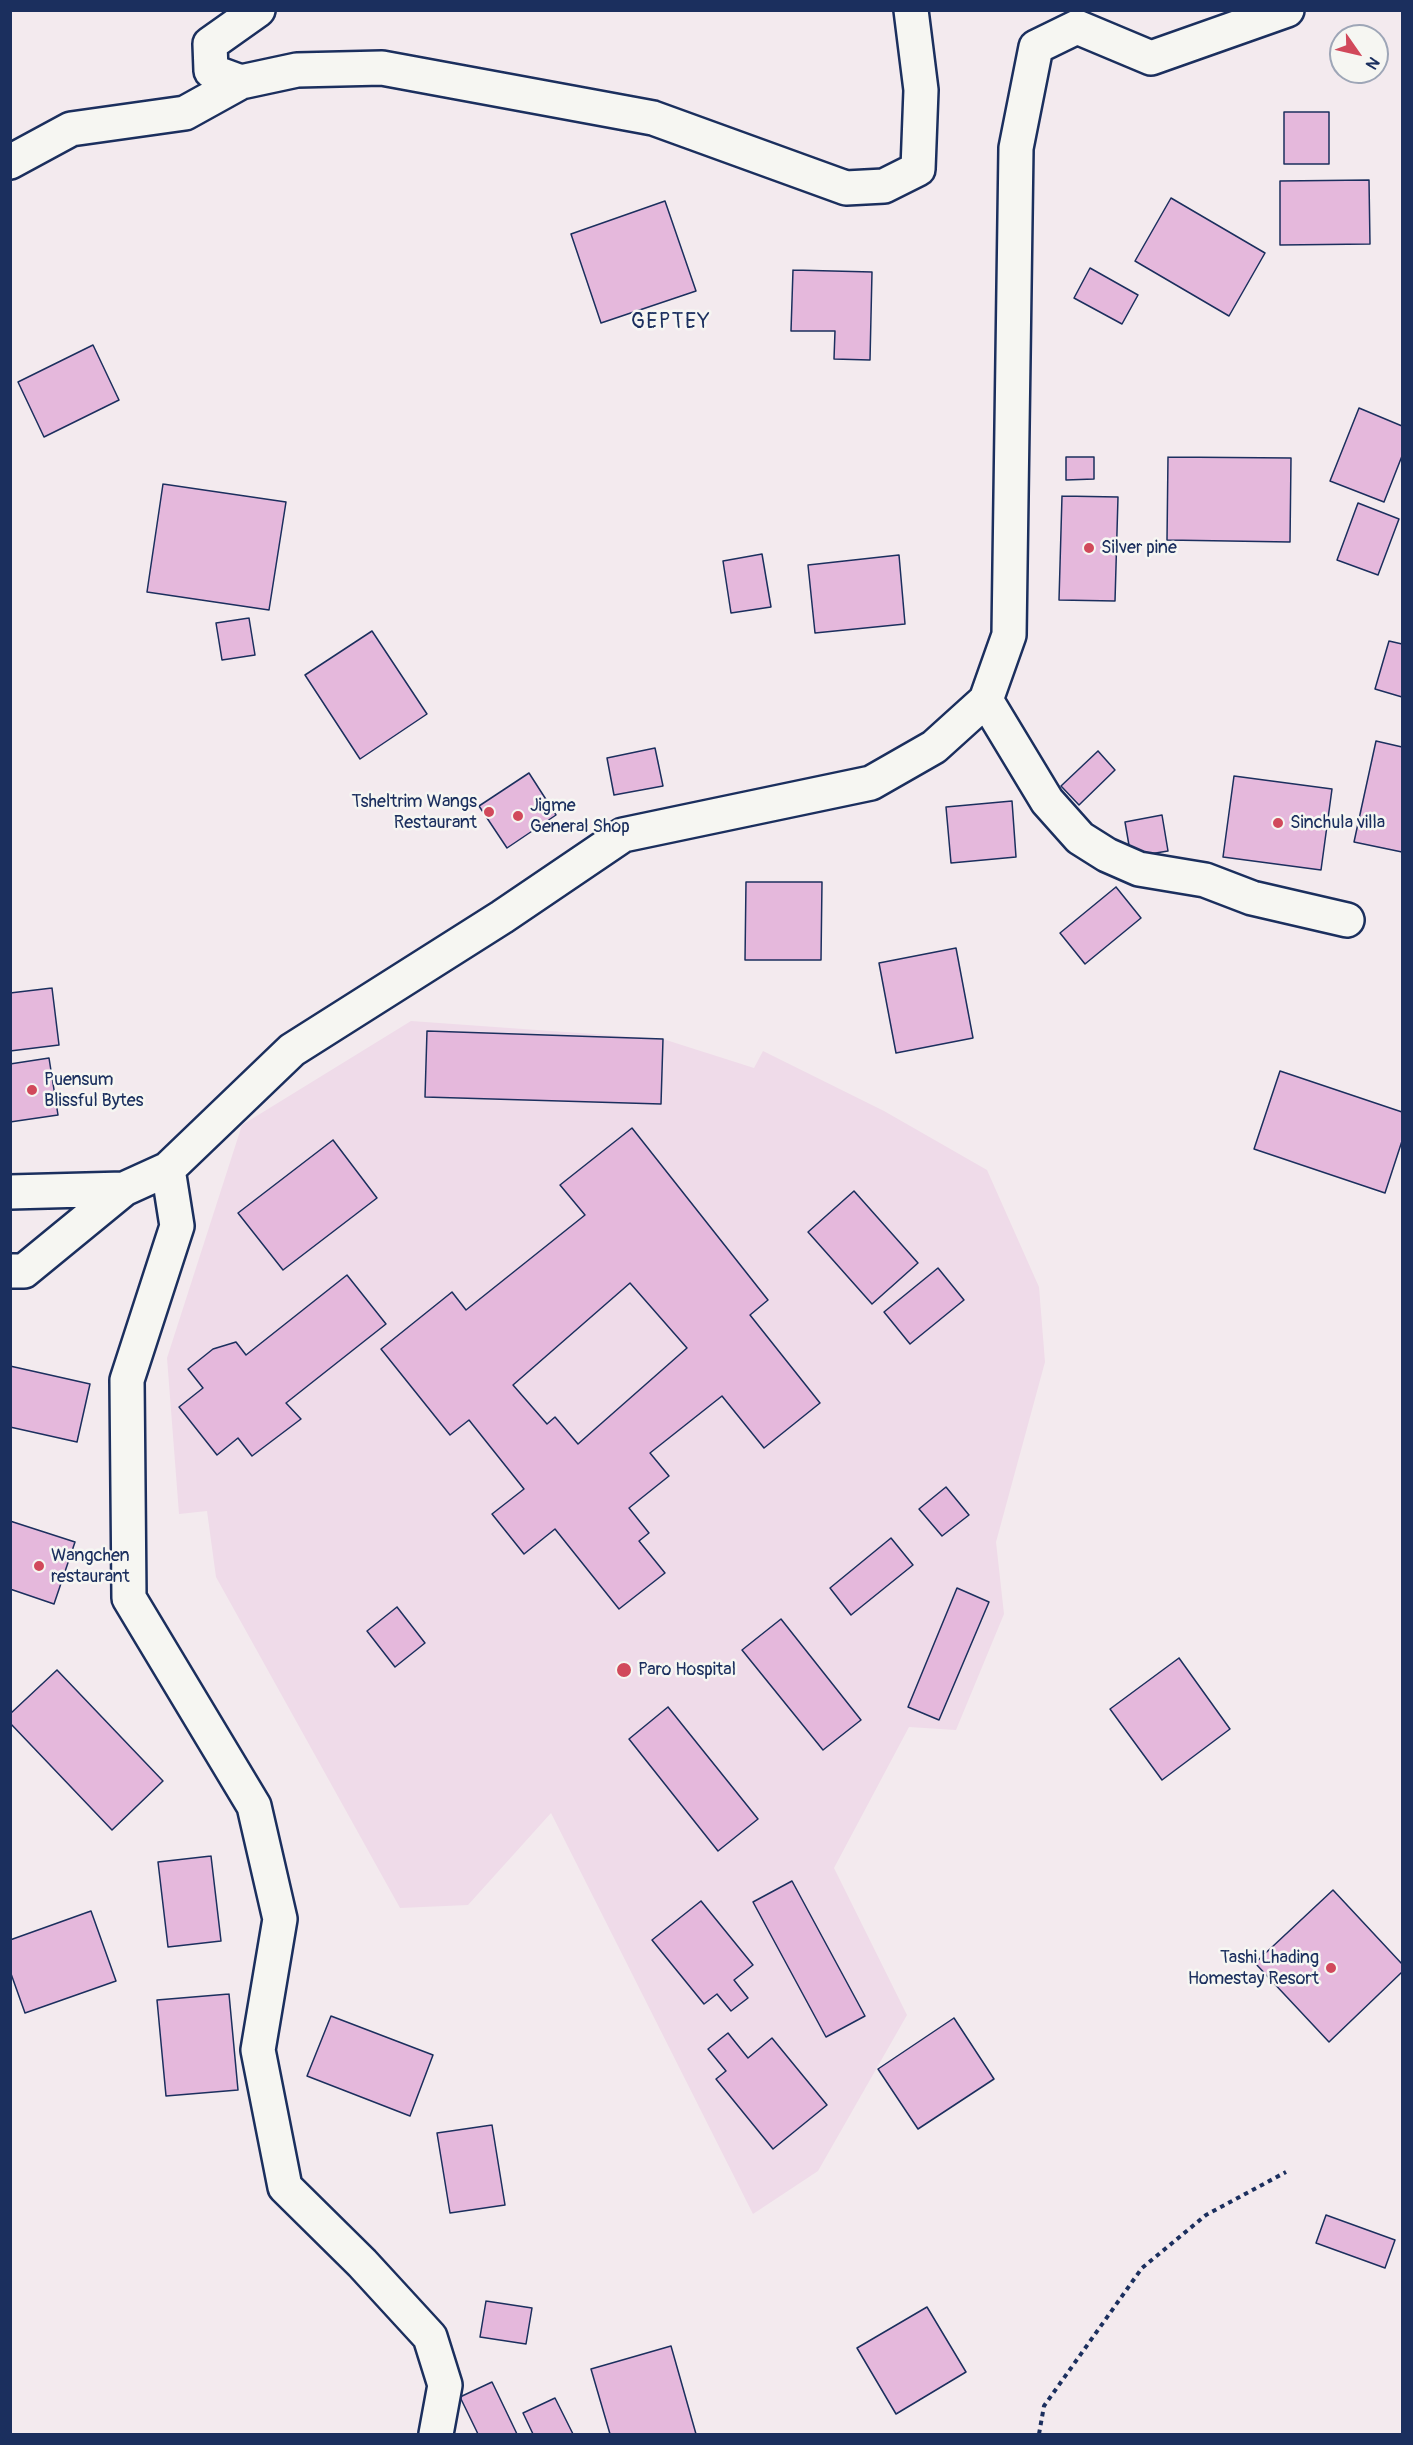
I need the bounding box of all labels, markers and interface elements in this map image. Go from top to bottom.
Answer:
north arrow [1329,24,1389,84]
text: N [1361,53,1384,73]
district label: GEPTEY [631,310,711,336]
place label: Silver pine [1101,537,1177,559]
marker: Silver pine [1082,541,1096,555]
place label: Tsheltrim Wangs Restaurant [351,791,477,834]
place label: Jigme General Shop [530,795,630,838]
marker: Tsheltrim Wangs Restaurant [482,805,496,819]
marker: Jigme General Shop [511,809,525,823]
place label: Sinchula villa [1290,812,1385,834]
marker: Sinchula villa [1271,816,1285,830]
place label: Puensum Blissful Bytes [44,1069,144,1112]
marker: Puensum Blissful Bytes [25,1083,39,1097]
place label: Wangchen restaurant [51,1545,130,1588]
marker: Wangchen restaurant [32,1559,46,1573]
place label: Paro Hospital [638,1659,736,1681]
marker: Paro Hospital [615,1661,633,1679]
place label: Tashi Lhading Homestay Resort [1188,1947,1319,1990]
marker: Tashi Lhading Homestay Resort [1324,1961,1338,1975]

